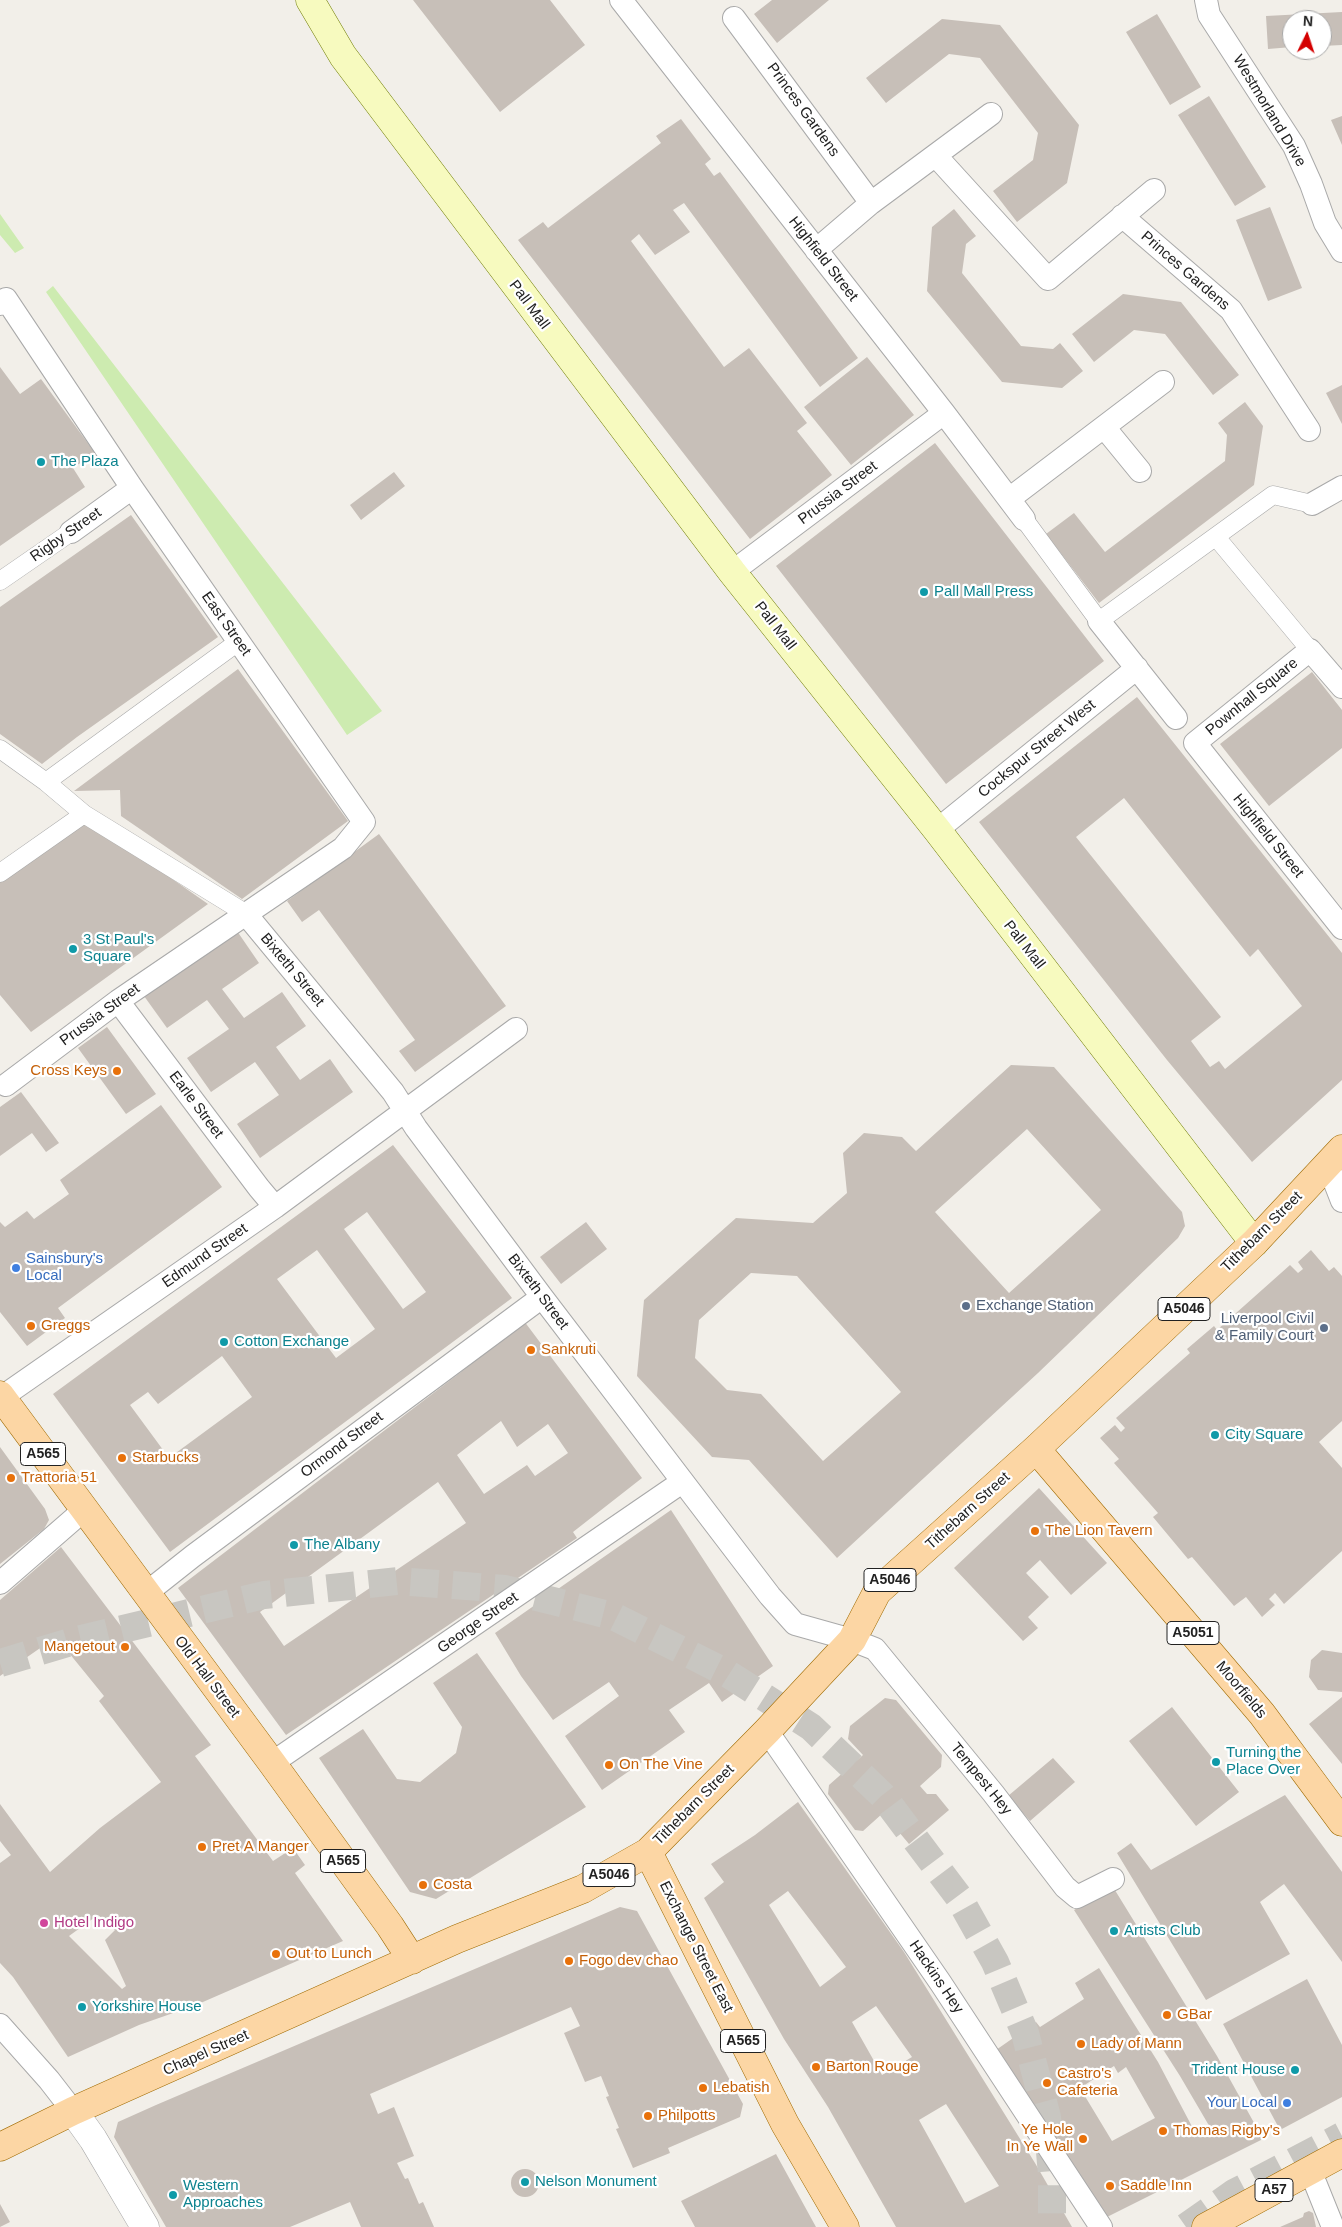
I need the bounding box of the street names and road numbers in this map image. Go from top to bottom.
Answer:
street label: Westmorland Drive [1229,52,1309,170]
street label: Princes Gardens [763,60,843,160]
street label: Highfield Street [784,213,862,305]
street label: Princes Gardens [1137,228,1233,314]
street label: Pall Mall [505,277,553,333]
street label: Prussia Street [795,457,881,529]
street label: Rigby Street [27,504,105,566]
street label: East Street [197,588,255,660]
street label: Pall Mall [750,598,800,654]
street label: Pownhall Square [1202,654,1302,740]
street label: Cockspur Street West [975,696,1099,802]
street label: Highfield Street [1229,790,1307,882]
street label: Pall Mall [999,917,1049,973]
street label: Bixteth Street [256,930,328,1010]
street label: Prussia Street [57,980,143,1050]
street label: Earle Street [165,1068,227,1142]
street label: Tithebarn Street [1218,1188,1306,1276]
street label: Edmund Street [159,1220,251,1292]
street label: Bixteth Street [504,1251,572,1333]
road number: A5046 [1158,1298,1210,1320]
street label: Ormond Street [297,1408,387,1482]
road number: A565 [20,1442,66,1466]
street label: Tithebarn Street [922,1469,1014,1553]
road number: A5046 [864,1568,916,1592]
street label: George Street [434,1589,522,1657]
road number: A5051 [1167,1622,1219,1645]
street label: Old Hall Street [170,1633,244,1721]
street label: Moorfields [1212,1658,1270,1722]
street label: Tempest Hey [946,1739,1016,1819]
street label: Tithebarn Street [650,1761,738,1849]
road number: A565 [320,1850,366,1872]
road number: A5046 [583,1864,635,1886]
street label: Exchange Street East [655,1878,737,2016]
street label: Hackins Hey [905,1937,967,2017]
street label: Chapel Street [160,2026,252,2080]
road number: A565 [720,2030,766,2052]
road number: A57 [1255,2178,1293,2202]

